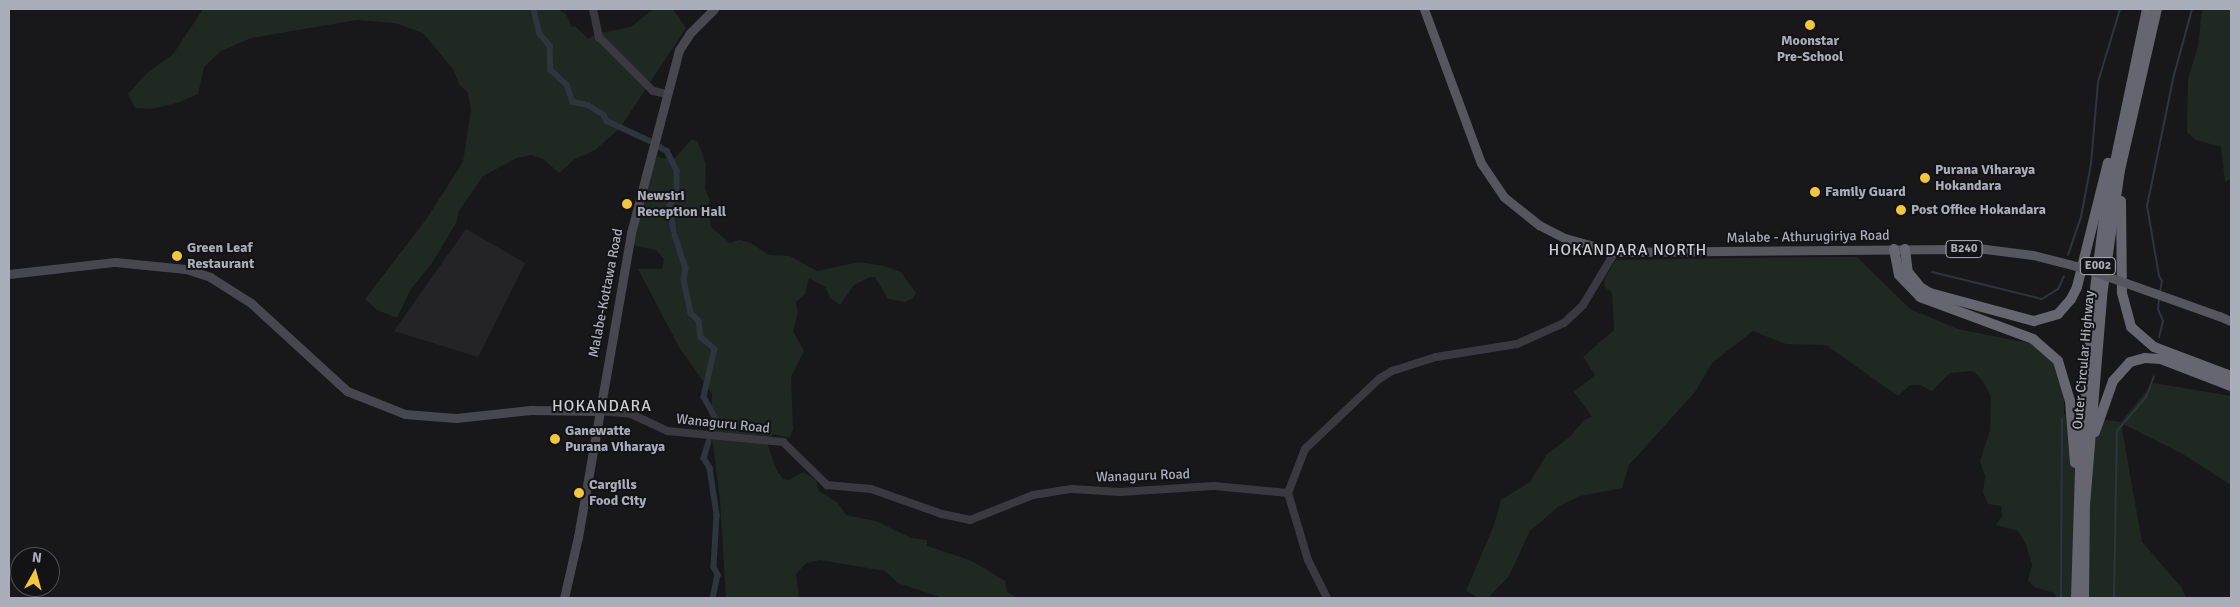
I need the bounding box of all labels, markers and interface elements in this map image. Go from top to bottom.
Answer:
marker: Moonstar Pre-School [1804,19,1816,31]
place label: Moonstar Pre-School [1777,33,1843,65]
place label: Purana Viharaya Hokandara [1935,162,2035,194]
marker: Purana Viharaya Hokandara [1919,172,1931,184]
place label: Family Guard [1825,184,1906,200]
marker: Family Guard [1809,186,1821,198]
place label: Newsiri Reception Hall [637,188,726,220]
marker: Newsiri Reception Hall [621,198,633,210]
place label: Post Office Hokandara [1911,202,2046,218]
marker: Post Office Hokandara [1895,204,1907,216]
street label: Malabe-Kottawa Road [585,227,627,359]
street label: Malabe - Athurugiriya Road [1726,227,1890,247]
place label: Green Leaf Restaurant [187,240,254,272]
district label: HOKANDARA NORTH [1547,240,1709,260]
road number: B240 [1945,240,1983,258]
marker: Green Leaf Restaurant [171,250,183,262]
road number: E002 [2079,256,2117,276]
street label: Outer Circular Highway [2070,290,2098,430]
district label: HOKANDARA [551,396,653,416]
street label: Wanaguru Road [675,411,771,437]
place label: Ganewatte Purana Viharaya [565,423,665,456]
marker: Ganewatte Purana Viharaya [549,433,561,445]
street label: Wanaguru Road [1096,466,1190,486]
place label: Cargills Food City [589,477,646,510]
marker: Cargills Food City [573,487,585,499]
north arrow [10,547,60,597]
text: N [31,549,43,567]

